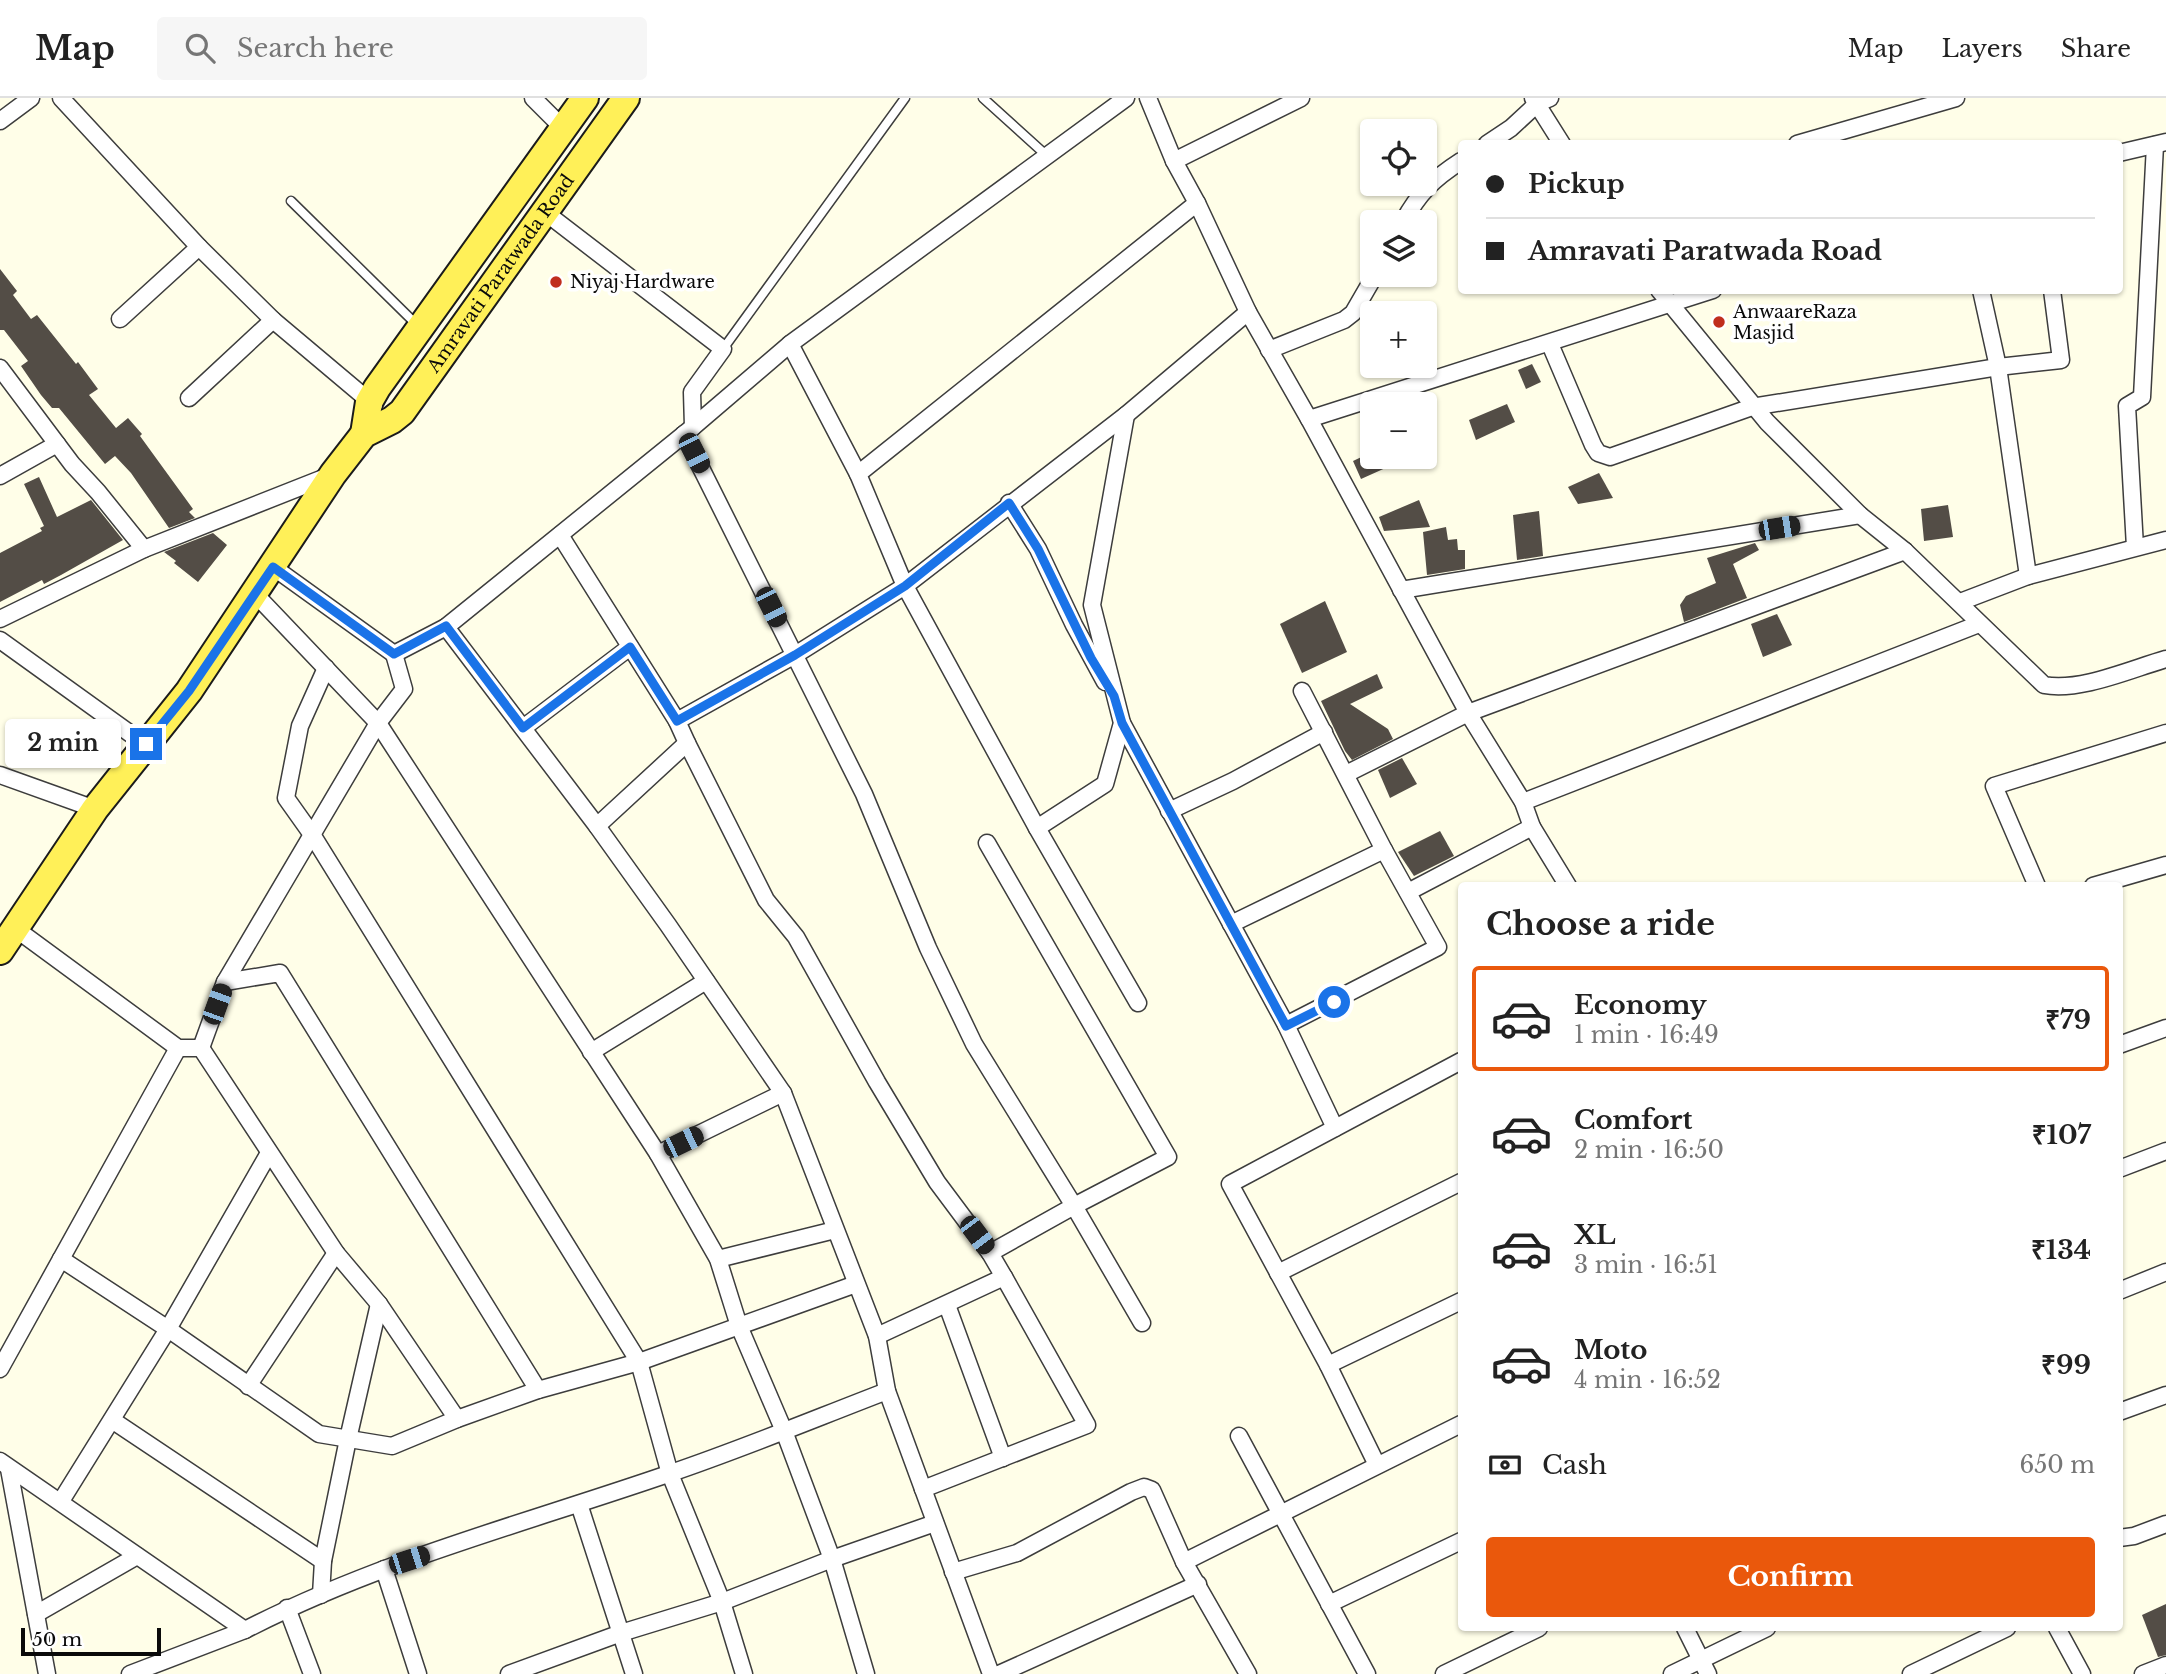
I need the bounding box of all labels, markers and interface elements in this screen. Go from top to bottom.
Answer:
search box [157,17,647,80]
text: Map [35,28,115,69]
icon: search [181,29,219,67]
text: Search here [237,32,394,64]
text: Map [1848,34,1904,63]
text: Layers [1942,34,2023,63]
text: Share [2061,34,2131,63]
map controls [1360,119,1437,469]
button: locate [1360,119,1437,196]
text: Pickup [1528,168,1625,200]
street label: Amravati Paratwada Road [422,170,579,378]
button: layers [1360,210,1437,287]
text: Amravati Paratwada Road [1528,235,1882,267]
place label: Niyaj Hardware [570,271,715,293]
marker: Niyaj Hardware [548,274,564,290]
button: + [1360,301,1437,378]
place label: AnwaareRaza Masjid [1732,301,1857,344]
marker: AnwaareRaza Masjid [1711,314,1727,330]
button: − [1360,392,1437,469]
car [676,430,713,476]
car [1757,514,1802,542]
car [753,584,790,630]
callout: 2 min [6,720,122,768]
route end [130,728,162,760]
text: 2 min [27,729,99,757]
text: Choose a ride [1486,904,1715,944]
car [200,981,235,1027]
route start [1318,986,1350,1018]
icon: car [1490,987,1553,1050]
text: Economy [1574,989,1707,1021]
text: ₹79 [2045,1004,2091,1036]
text: 1 min · 16:49 [1574,1021,1719,1049]
icon: car [1490,1102,1553,1165]
text: Comfort [1574,1104,1692,1136]
text: ₹107 [2032,1119,2091,1151]
car [660,1123,707,1161]
text: 2 min · 16:50 [1574,1136,1724,1164]
car [956,1212,999,1258]
icon: car [1490,1217,1553,1280]
text: XL [1574,1219,1616,1251]
text: ₹134 [2031,1234,2091,1266]
text: 3 min · 16:51 [1574,1251,1718,1279]
icon: car [1490,1332,1553,1395]
text: Moto [1574,1334,1647,1366]
text: ₹99 [2041,1349,2091,1381]
text: 4 min · 16:52 [1574,1366,1721,1394]
icon: cash [1486,1446,1524,1484]
text: Cash [1542,1449,1607,1481]
text: 650 m [2019,1451,2095,1479]
button: Confirm [1486,1537,2095,1617]
car [386,1544,433,1576]
scale bar [21,1625,161,1657]
text: 50 m [32,1628,82,1651]

